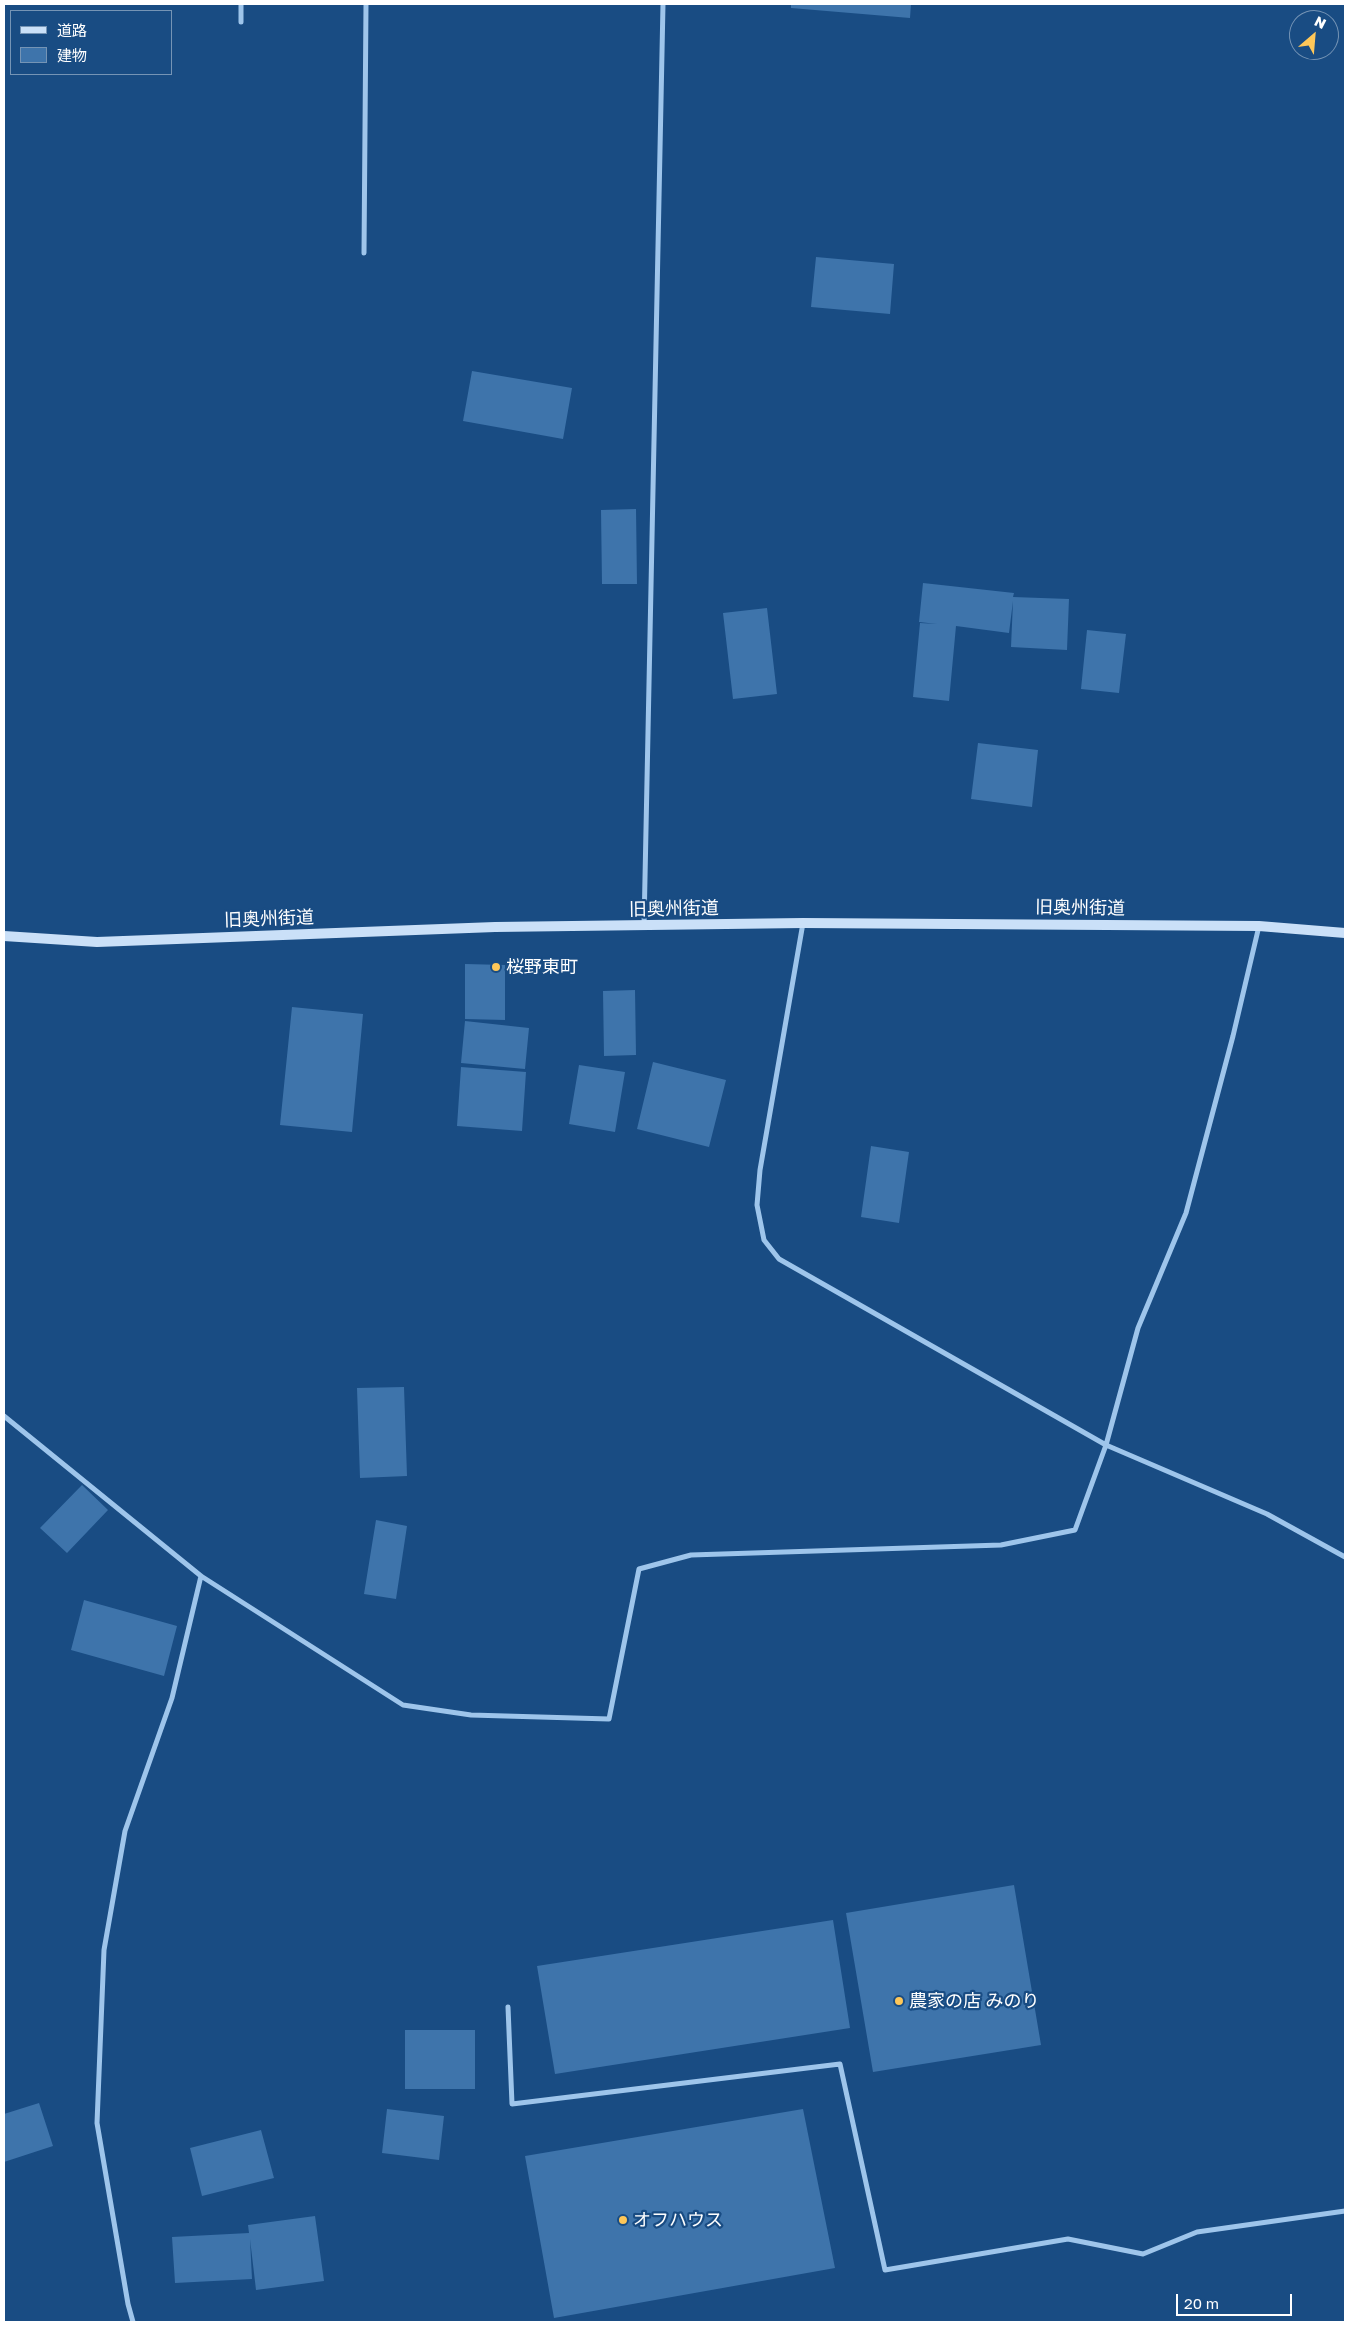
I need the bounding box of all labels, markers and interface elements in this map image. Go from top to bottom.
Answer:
legend [10,10,172,75]
north arrow [1289,10,1339,60]
text: N [1312,12,1329,32]
text: 道路 [57,21,87,39]
text: 建物 [57,46,87,64]
street label: 旧奥州街道 [1035,896,1125,920]
street label: 旧奥州街道 [629,897,719,921]
street label: 旧奥州街道 [224,907,314,931]
place label: 桜野東町 [506,956,578,978]
marker: 桜野東町 [490,961,502,973]
place label: 農家の店 みのり [909,1990,1039,2012]
marker: 農家の店 みのり [893,1995,905,2007]
place label: オフハウス [633,2209,723,2231]
marker: オフハウス [617,2214,629,2226]
scale bar [1179,2284,1295,2316]
text: 20 m [1184,2294,1219,2312]

